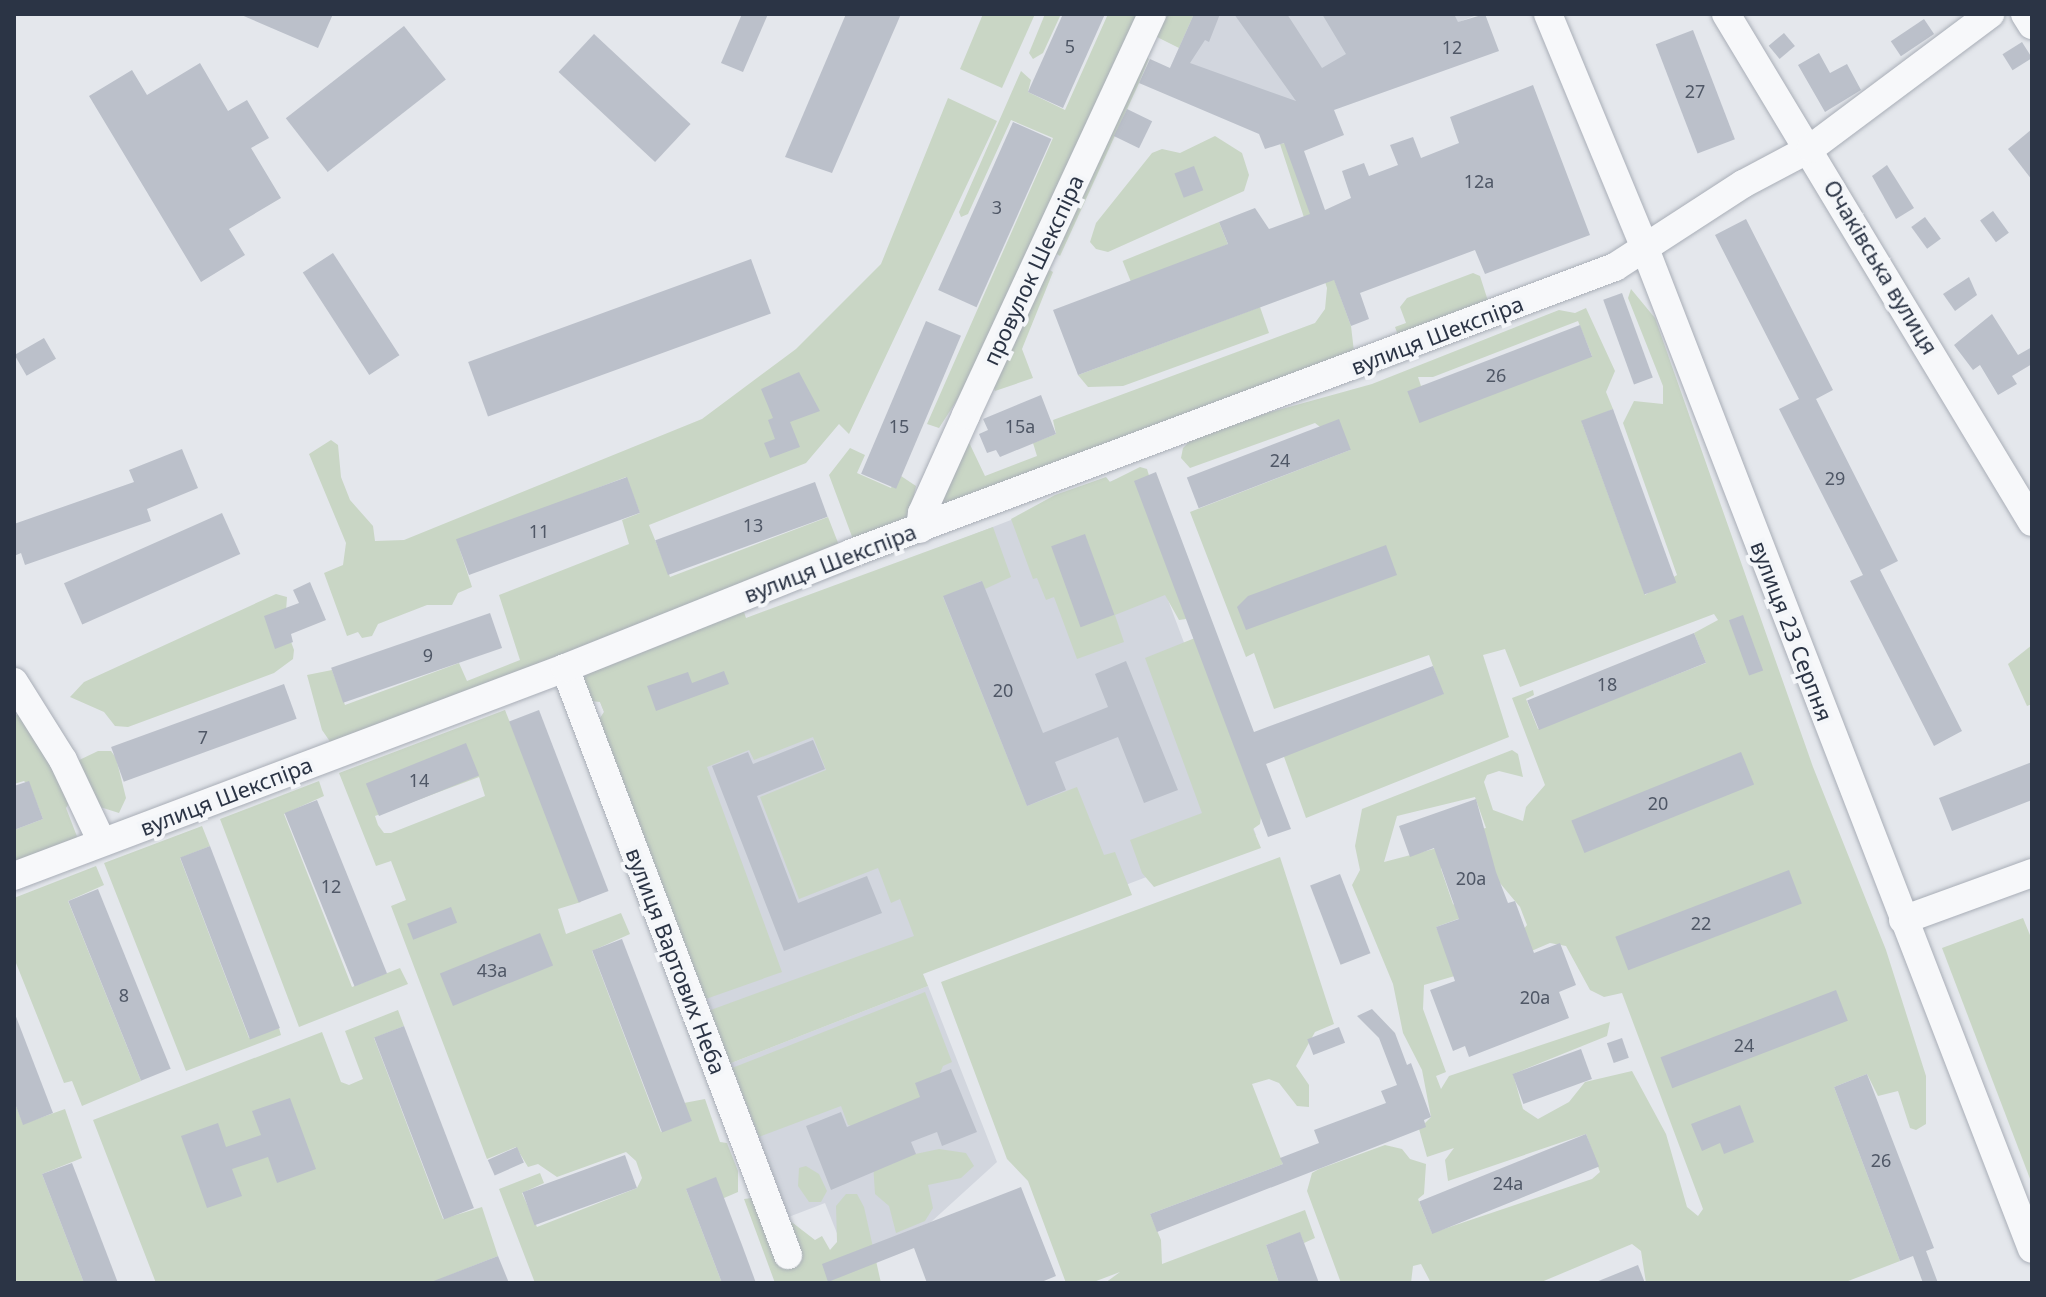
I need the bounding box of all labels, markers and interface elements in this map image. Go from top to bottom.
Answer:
house number: 5 [1065,35,1075,57]
house number: 12 [1442,36,1462,58]
house number: 27 [1685,80,1705,102]
house number: 12а [1464,170,1494,192]
street label: провулок Шекспіра [977,171,1089,369]
street label: Очаківська вулиця [1819,175,1943,359]
house number: 3 [992,196,1002,218]
street label: вулиця Шекспіра [1347,290,1527,380]
house number: 26 [1486,364,1506,386]
house number: 15 [889,415,909,437]
house number: 15а [1005,415,1035,437]
house number: 24 [1270,449,1290,471]
house number: 29 [1825,467,1845,489]
house number: 13 [743,514,763,536]
street label: вулиця Шекспіра [740,518,920,608]
house number: 11 [529,520,549,542]
street label: вулиця 23 Серпня [1745,537,1839,725]
house number: 9 [423,644,433,666]
house number: 18 [1597,673,1617,695]
house number: 20 [993,679,1013,701]
house number: 7 [198,726,208,748]
street label: вулиця Шекспіра [136,751,316,841]
house number: 14 [409,769,429,791]
house number: 20 [1648,792,1668,814]
street label: вулиця Вартових Неба [621,844,731,1078]
house number: 20а [1456,867,1486,889]
house number: 12 [321,875,341,897]
house number: 22 [1691,912,1711,934]
house number: 43а [477,959,507,981]
house number: 8 [119,984,129,1006]
house number: 20а [1520,986,1550,1008]
house number: 24 [1734,1034,1754,1056]
house number: 26 [1871,1149,1891,1171]
house number: 24а [1493,1172,1523,1194]

